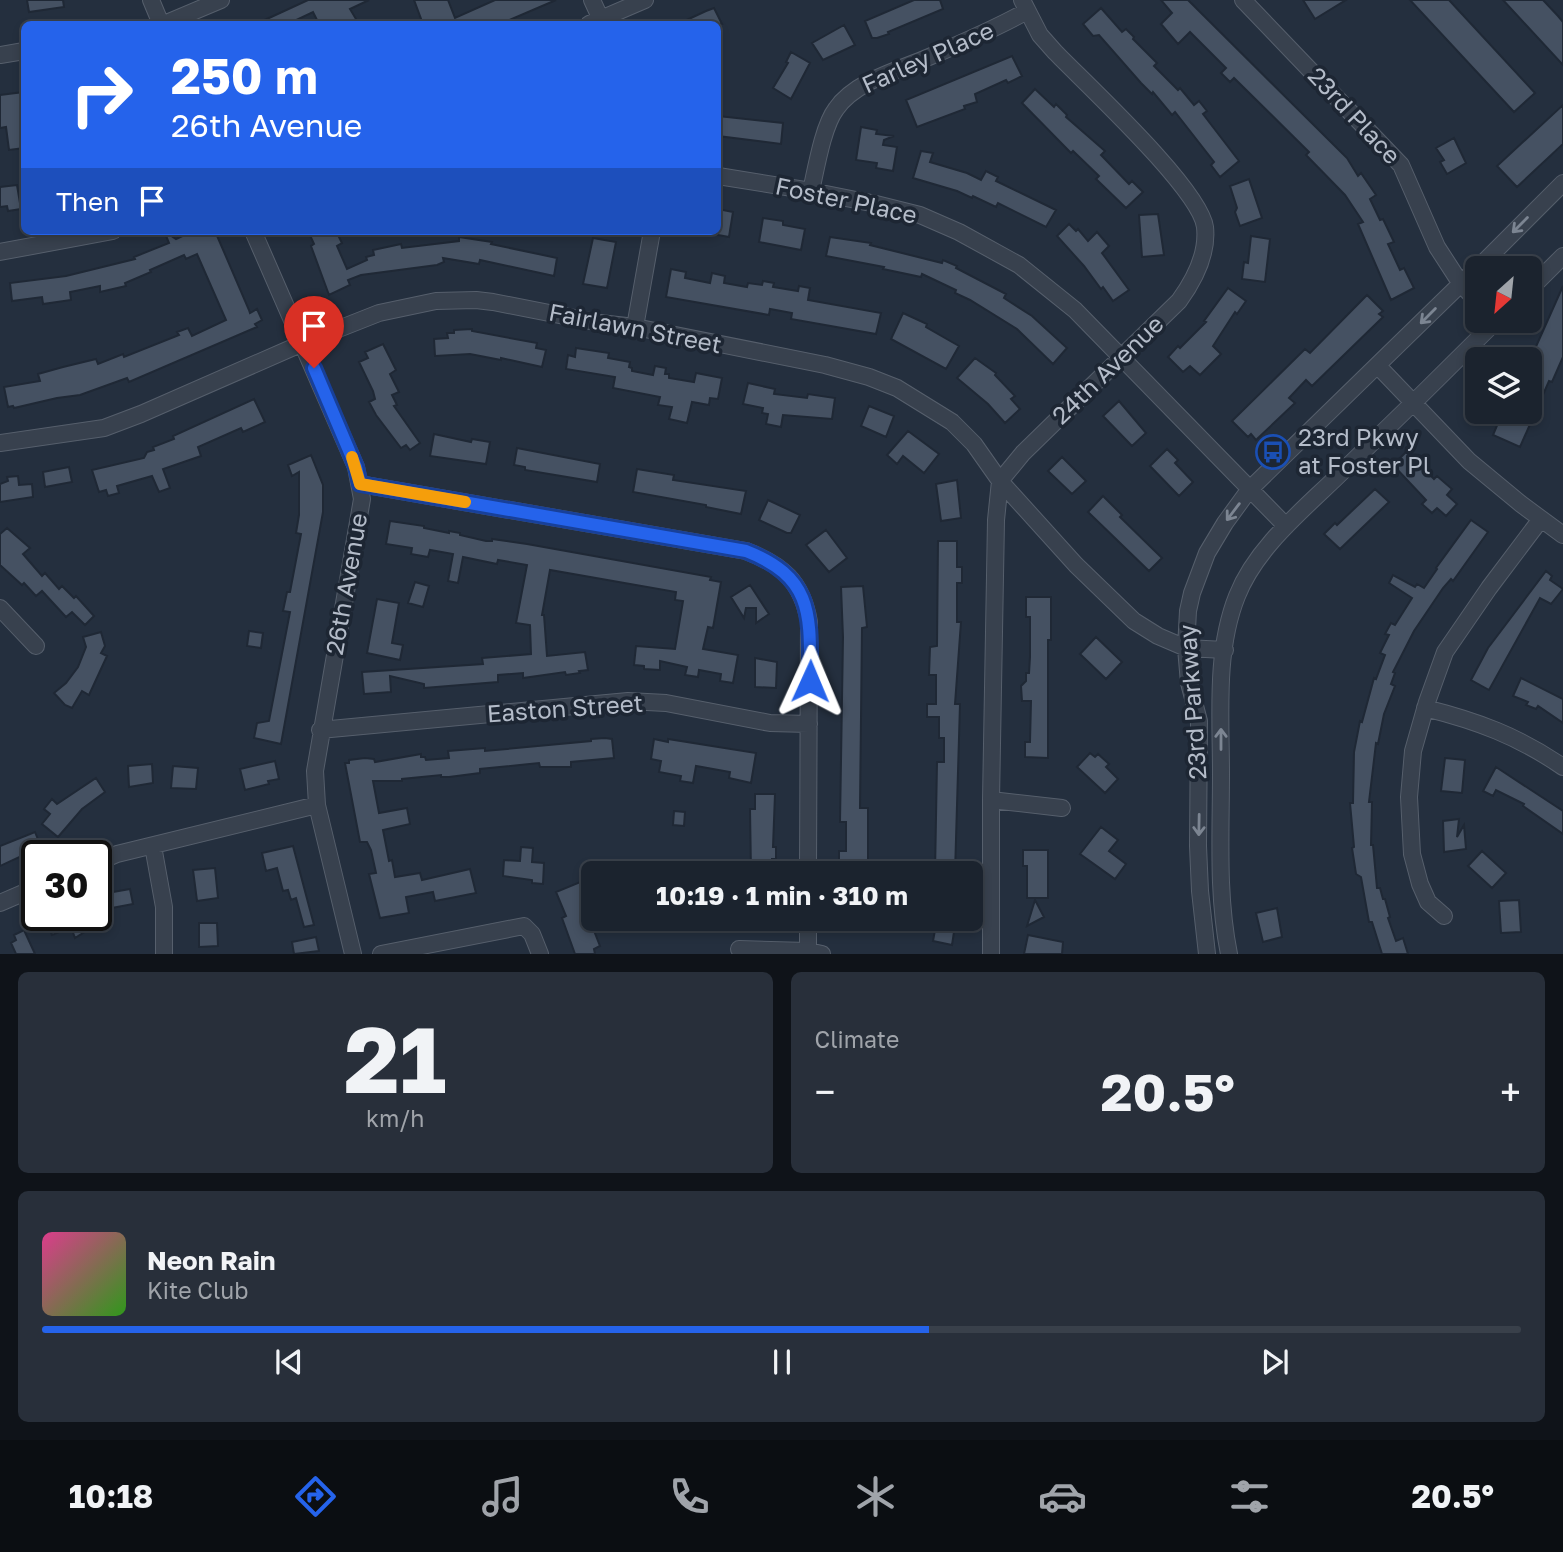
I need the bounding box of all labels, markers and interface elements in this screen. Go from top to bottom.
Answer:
street label: Farley Place [857,15,998,99]
text: 250 m [171,46,318,105]
icon: right [56,49,147,140]
street label: 23rd Place [1303,61,1407,169]
text: 26th Avenue [171,106,362,144]
street label: Foster Place [773,170,920,229]
icon: arrive [133,182,171,220]
text: Then [56,186,119,217]
one-way arrow [1512,217,1529,234]
north arrow [1465,256,1542,332]
map controls [1465,256,1542,424]
pin [284,296,344,368]
street label: Fairlawn Street [546,297,724,358]
icon: arrive [295,307,333,345]
one-way arrow [1420,308,1437,325]
street label: 24th Avenue [1045,309,1169,429]
button: layers [1465,347,1542,424]
place label: 23rd Pkwy at Foster Pl [1298,422,1430,479]
bus stop icon: 23rd Pkwy at Foster Pl [1254,433,1292,471]
one-way arrow [1226,502,1241,521]
street label: 26th Avenue [319,511,372,657]
street label: 23rd Parkway [1172,624,1211,781]
position arrow [773,644,847,718]
street label: Easton Street [486,688,644,727]
one-way arrow [1214,728,1228,751]
one-way arrow [1192,813,1205,836]
speed limit sign: 30 [21,840,112,931]
text: 10:19 · 1 min · 310 m [656,880,908,911]
text: 21 [344,1004,446,1113]
text: Climate [815,1025,899,1053]
text: 20.5° [1101,1060,1235,1122]
text: − [815,1069,835,1114]
text: + [1500,1069,1521,1114]
text: km/h [366,1104,425,1132]
text: Neon Rain [147,1245,276,1276]
text: Kite Club [147,1276,248,1304]
icon: previous [270,1343,308,1381]
icon: pause [763,1343,801,1381]
icon: next [1256,1343,1294,1381]
icon: directions [291,1472,340,1521]
icon: music [478,1472,527,1521]
icon: phone [665,1472,714,1521]
icon: climate [851,1472,900,1521]
icon: car [1038,1472,1087,1521]
icon: filters [1225,1472,1274,1521]
text: 10:18 [69,1477,153,1515]
text: 20.5° [1411,1477,1494,1515]

